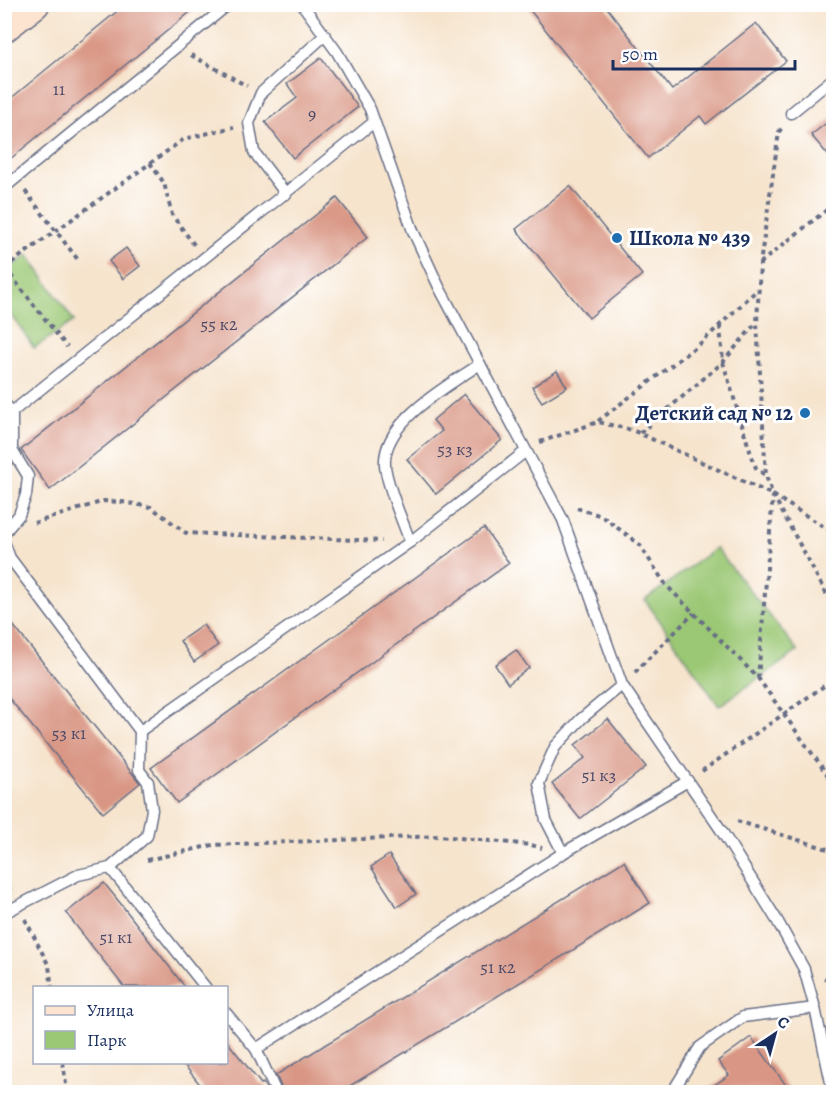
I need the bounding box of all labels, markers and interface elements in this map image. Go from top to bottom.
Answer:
scale bar [613,33,794,71]
text: 50 m [622,42,658,66]
house number: 11 [53,77,65,101]
house number: 9 [308,102,316,126]
place label: Школа № 439 [629,224,751,252]
marker: Школа № 439 [610,231,624,245]
house number: 55 к2 [201,312,238,336]
place label: Детский сад № 12 [635,399,793,427]
marker: Детский сад № 12 [798,406,812,420]
house number: 53 к3 [437,437,473,461]
house number: 53 к1 [52,721,86,745]
house number: 51 к3 [582,763,616,787]
house number: 51 к1 [100,925,132,949]
house number: 51 к2 [480,955,516,979]
legend [33,986,228,1064]
text: Улица [87,998,135,1022]
north arrow [745,1004,805,1064]
text: С [773,1011,794,1035]
text: Парк [87,1028,127,1052]

